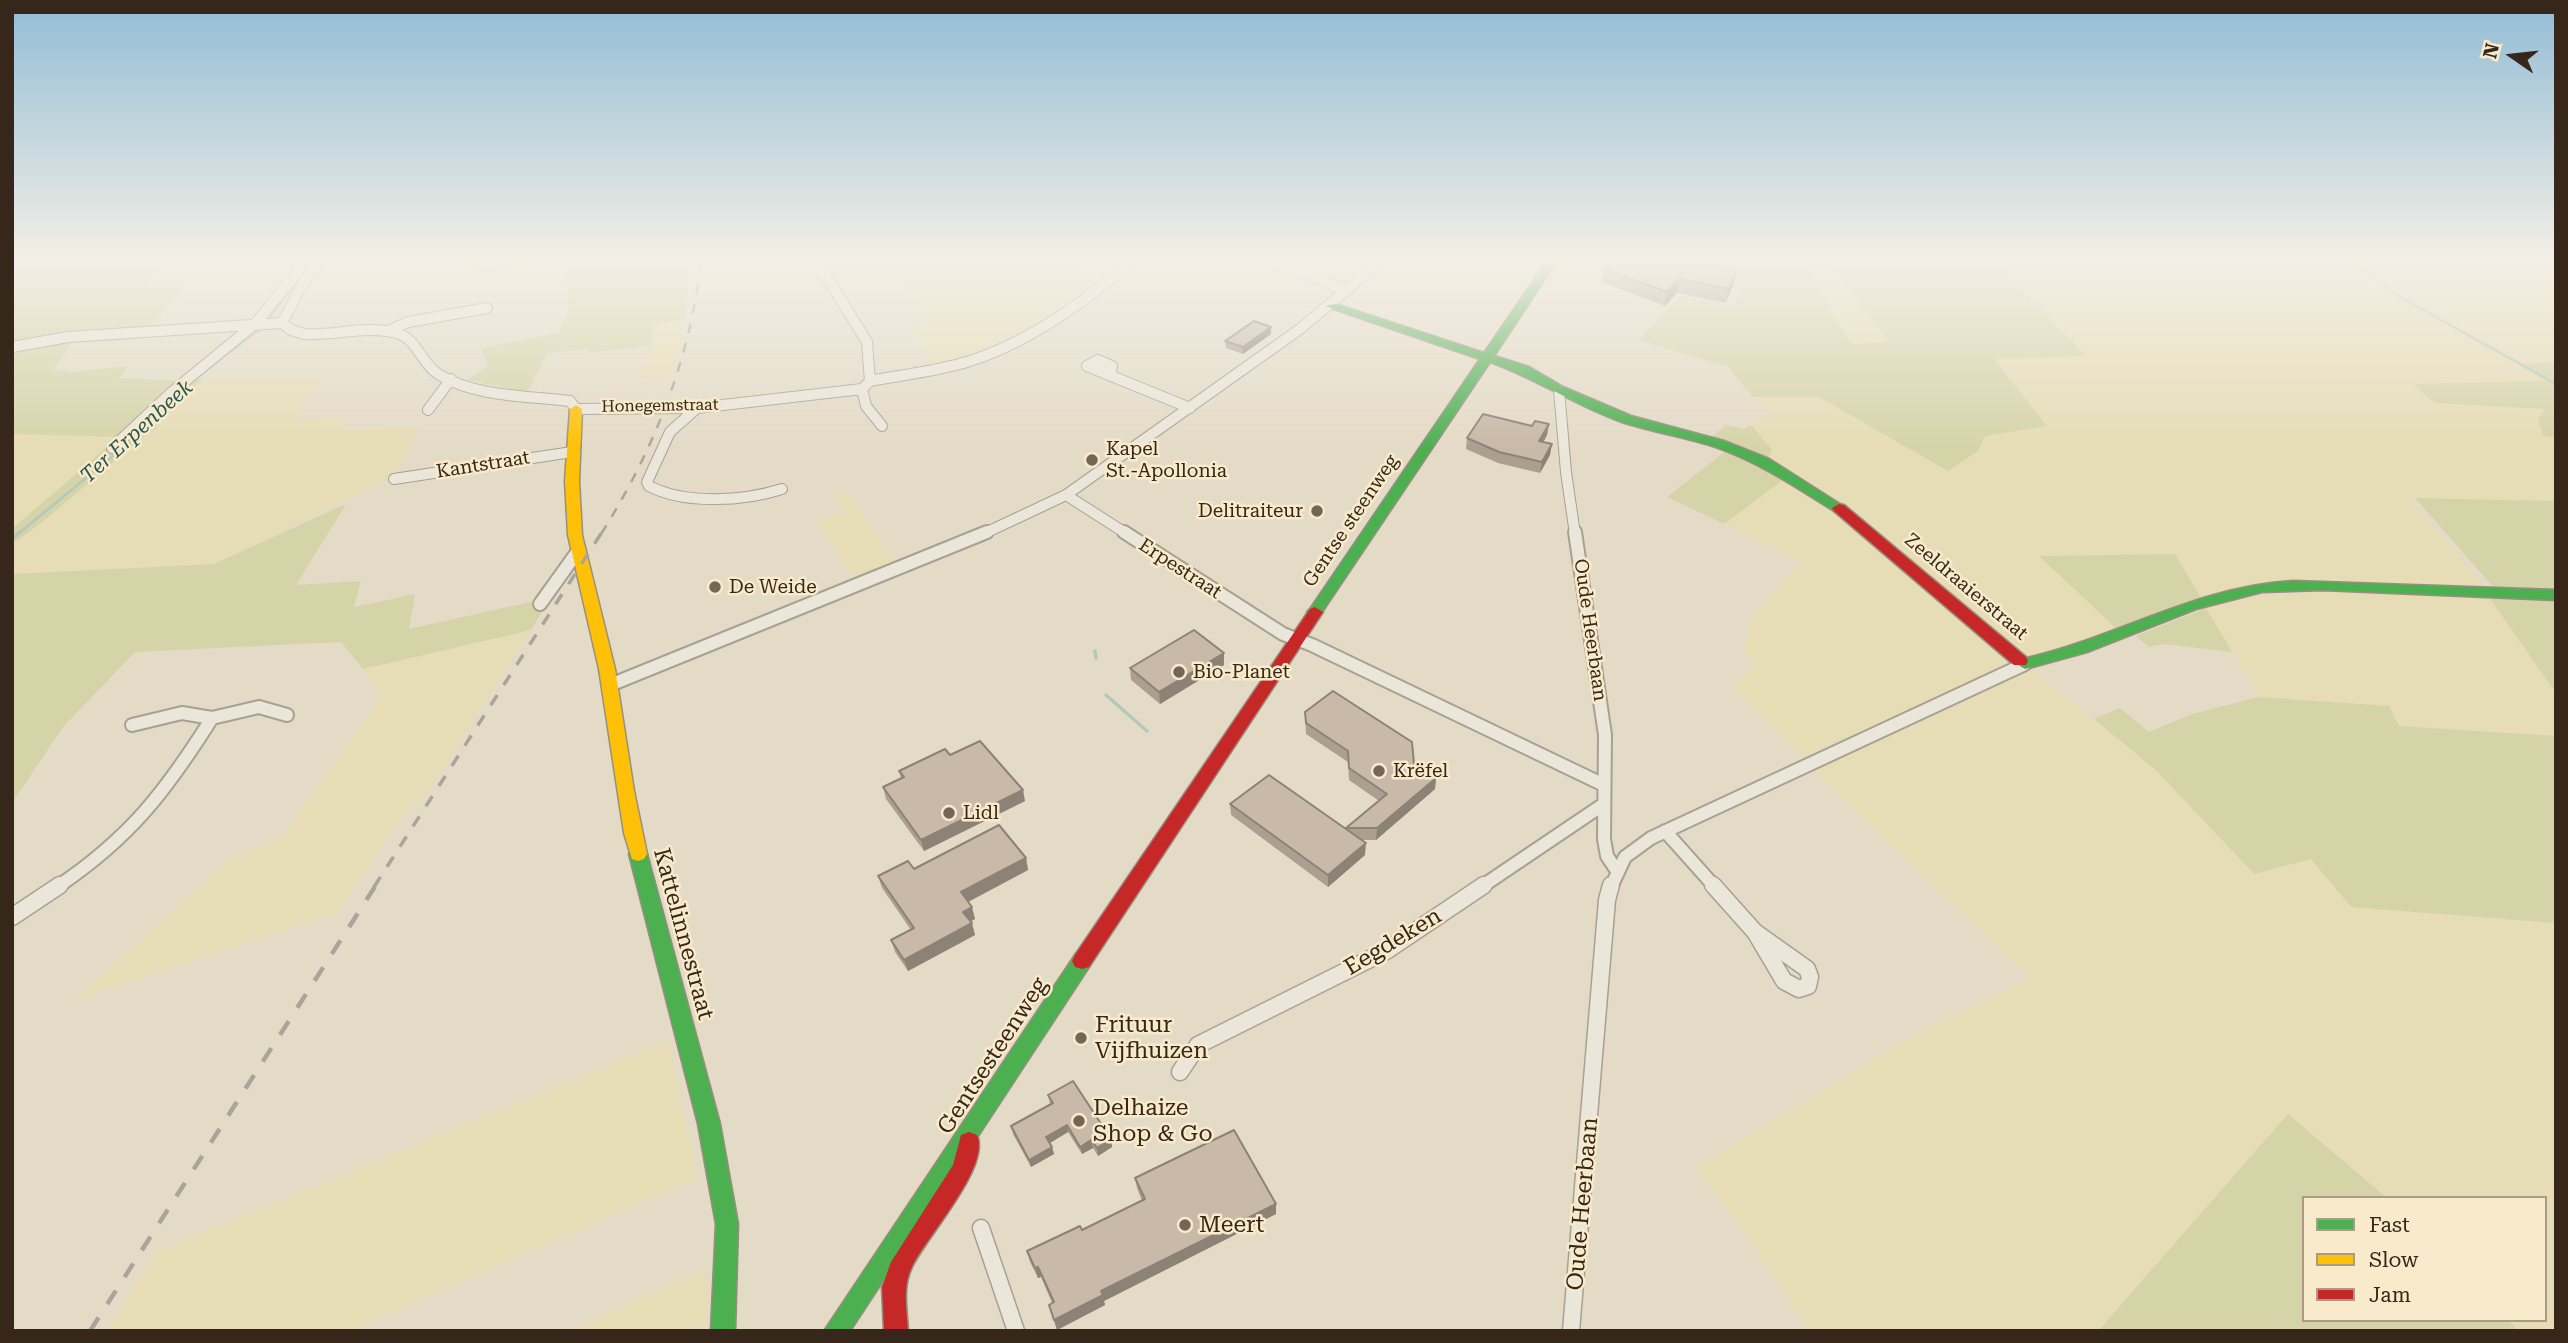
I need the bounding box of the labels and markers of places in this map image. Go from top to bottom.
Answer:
place label: Kapel St.-Apollonia [1106,438,1227,482]
marker: Kapel St.-Apollonia [1084,452,1100,468]
place label: Delitraiteur [1198,500,1303,522]
marker: Delitraiteur [1309,503,1325,519]
place label: De Weide [729,576,817,598]
marker: De Weide [707,579,723,595]
place label: Bio-Planet [1193,661,1290,683]
marker: Bio-Planet [1171,664,1187,680]
place label: Krëfel [1393,760,1448,782]
marker: Krëfel [1371,763,1387,779]
place label: Lidl [963,802,999,824]
marker: Lidl [941,805,957,821]
place label: Frituur Vijfhuizen [1095,1011,1208,1065]
marker: Frituur Vijfhuizen [1073,1030,1089,1046]
place label: Delhaize Shop & Go [1093,1094,1213,1148]
marker: Delhaize Shop & Go [1071,1113,1087,1129]
place label: Meert [1199,1211,1264,1239]
marker: Meert [1177,1217,1193,1233]

